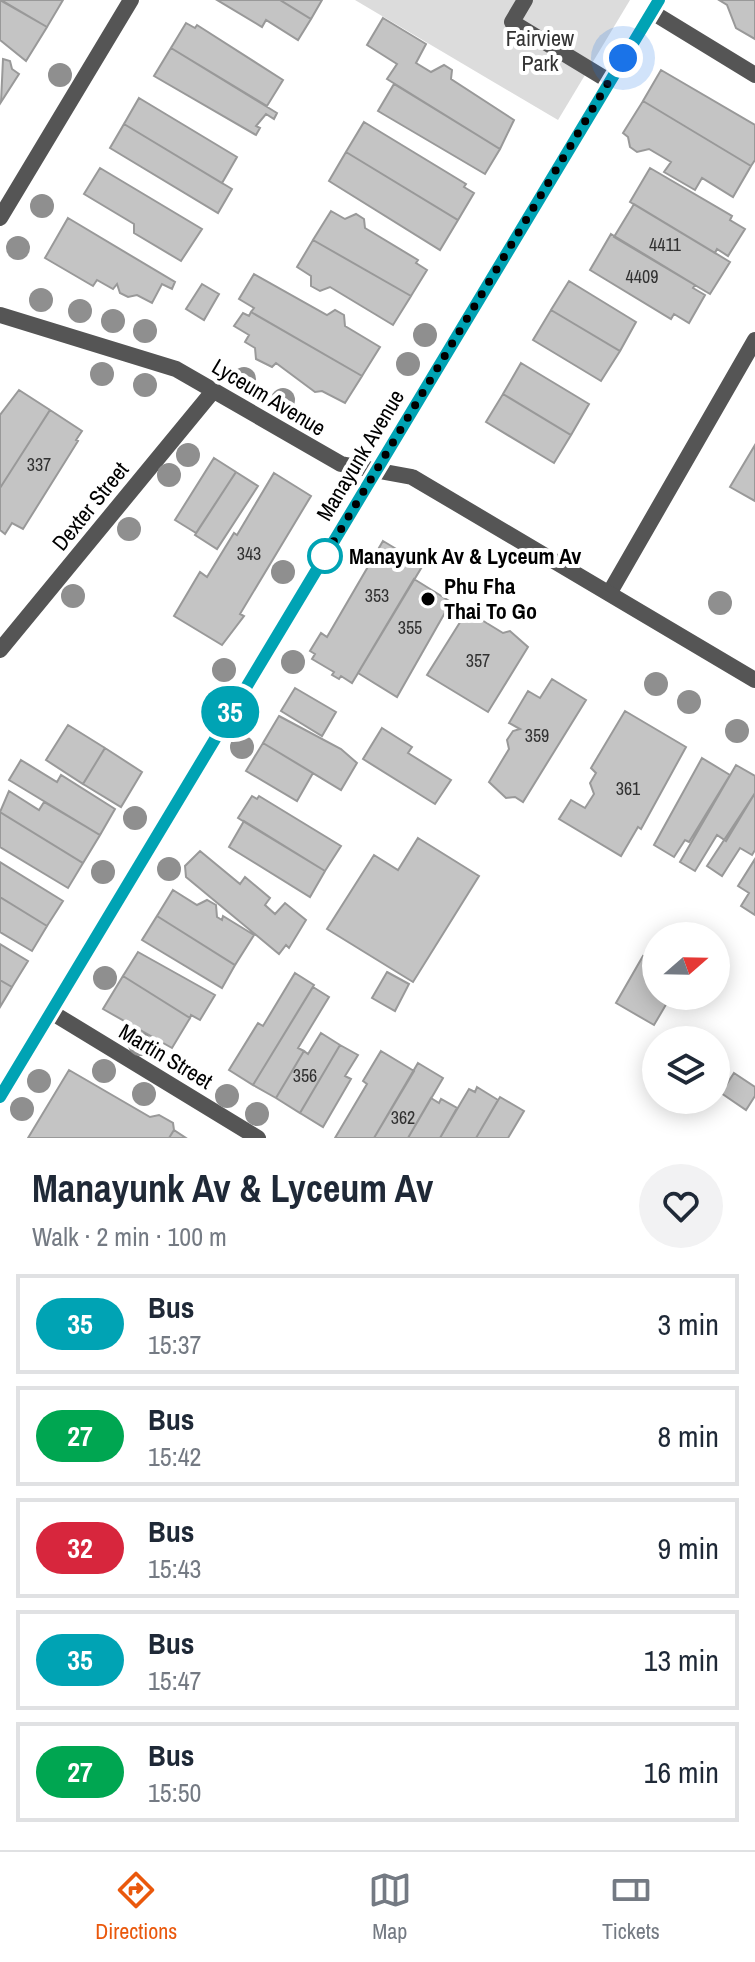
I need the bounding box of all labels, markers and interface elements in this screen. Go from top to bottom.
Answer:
park label: Fairview Park [506,23,574,78]
your location [603,38,643,78]
house number: 4411 [649,232,682,257]
house number: 4409 [626,264,658,289]
street label: Lyceum Avenue [207,351,331,443]
street label: Manayunk Avenue [309,384,411,526]
house number: 337 [27,452,51,477]
street label: Dexter Street [45,455,135,557]
marker: Manayunk Av & Lyceum Av [308,539,342,573]
house number: 343 [237,541,261,566]
place label: Manayunk Av & Lyceum Av [349,541,581,571]
place label: Phu Fha Thai To Go [444,571,537,626]
house number: 353 [365,583,389,608]
marker: Phu Fha Thai To Go [419,590,437,608]
house number: 355 [398,615,422,640]
house number: 357 [466,648,490,673]
line badge: 35 [194,686,266,738]
text: 35 [217,693,243,731]
house number: 359 [525,723,549,748]
house number: 361 [616,776,641,801]
north arrow [642,922,730,1010]
map controls [642,922,730,1114]
street label: Martin Street [114,1016,218,1096]
button: layers [642,1026,730,1114]
house number: 356 [293,1063,317,1088]
house number: 362 [391,1105,415,1130]
text: Manayunk Av & Lyceum Av [32,1163,433,1214]
button: heart [639,1164,723,1248]
text: Walk · 2 min · 100 m [32,1219,227,1254]
text: Bus [148,1287,194,1327]
text: 3 min [657,1304,719,1344]
text: 35 [67,1305,93,1343]
text: 15:37 [148,1327,201,1362]
text: Bus [148,1399,194,1439]
text: 8 min [657,1416,719,1456]
text: 27 [67,1417,93,1455]
text: 15:42 [148,1439,201,1474]
text: Bus [148,1511,194,1551]
text: 9 min [657,1528,719,1568]
text: 32 [67,1529,93,1567]
text: 15:43 [148,1551,201,1586]
text: Bus [148,1623,194,1663]
text: 13 min [644,1640,719,1680]
text: 35 [67,1641,93,1679]
text: 15:47 [148,1663,201,1698]
text: Bus [148,1735,194,1775]
text: 16 min [644,1752,719,1792]
text: 27 [67,1753,93,1791]
text: 15:50 [148,1775,201,1810]
tab: Directions [95,1868,177,1946]
tab: Map [368,1868,412,1946]
tab: Tickets [602,1868,660,1946]

